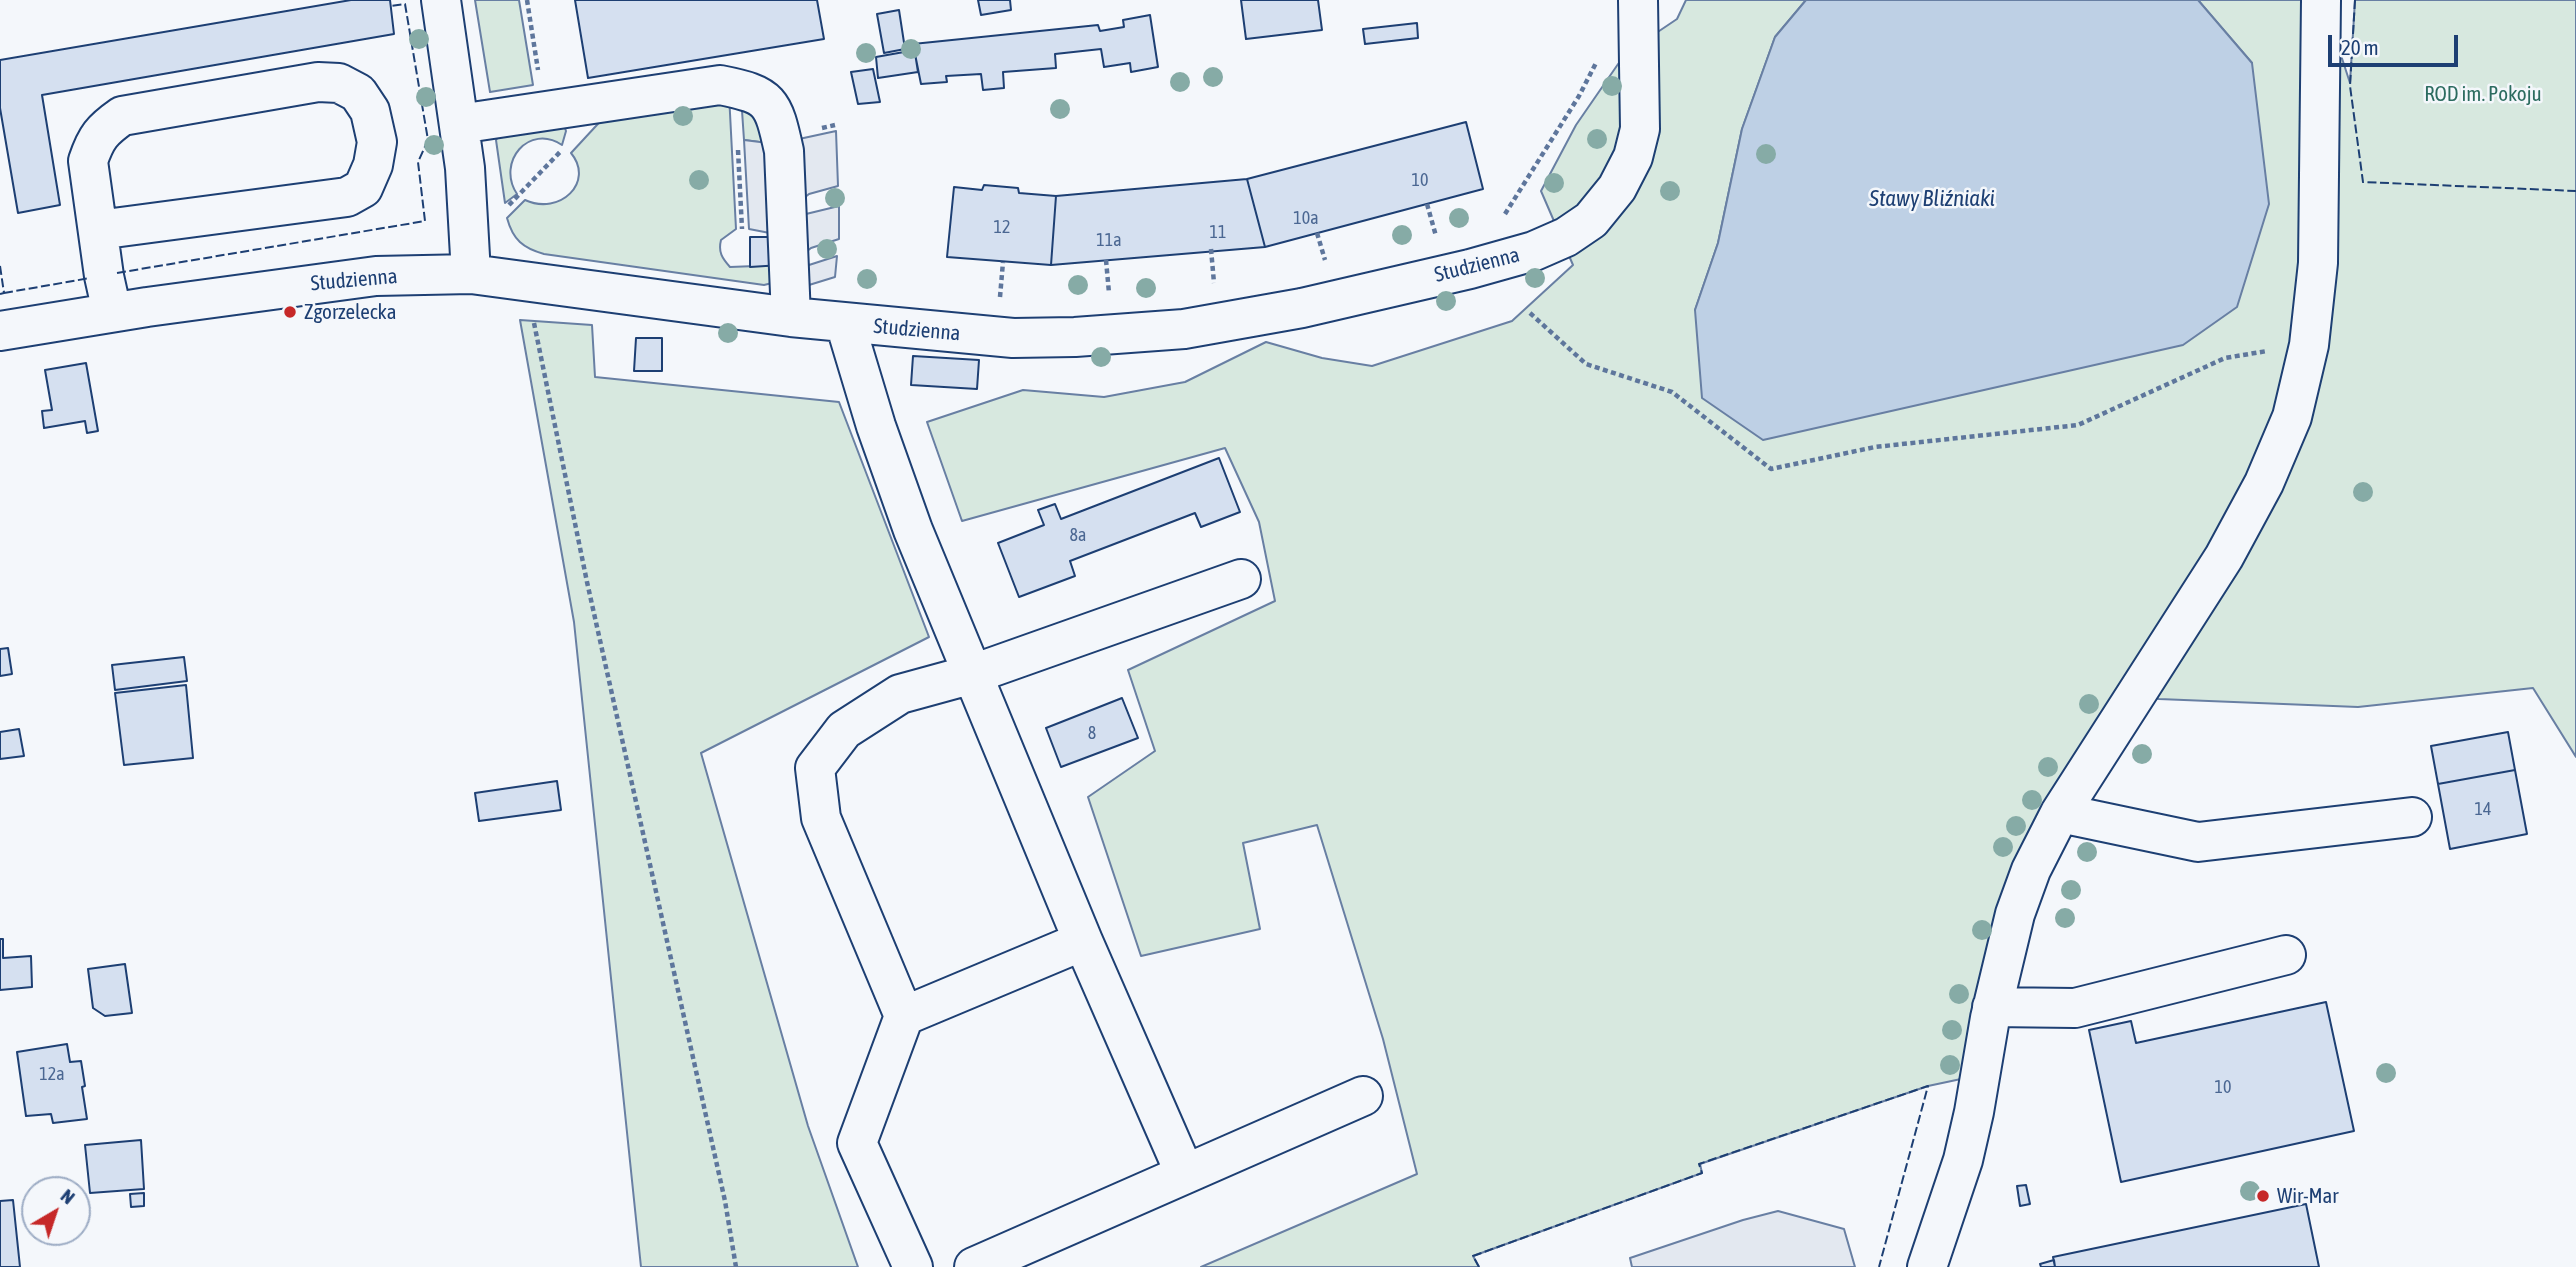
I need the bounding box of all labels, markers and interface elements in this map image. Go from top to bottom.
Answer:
scale bar [2331,21,2460,65]
text: 20 m [2341,35,2379,59]
park label: ROD im. Pokoju [2424,81,2542,107]
house number: 10 [1412,169,1428,191]
water label: Stawy Bliźniaki [1869,185,1995,213]
house number: 10a [1293,207,1319,229]
house number: 12 [994,216,1010,238]
house number: 11 [1210,221,1226,243]
house number: 11a [1096,229,1122,251]
street label: Studzienna [1432,242,1522,288]
street label: Studzienna [310,264,398,296]
place label: Zgorzelecka [304,299,397,325]
marker: Zgorzelecka [282,304,298,320]
street label: Studzienna [873,314,961,346]
house number: 8a [1070,524,1086,546]
house number: 8 [1088,722,1096,744]
house number: 14 [2475,798,2491,820]
house number: 12a [39,1063,65,1085]
house number: 10 [2215,1076,2231,1098]
north arrow [21,1176,91,1246]
place label: Wir-Mar [2277,1183,2339,1209]
text: N [57,1184,79,1208]
marker: Wir-Mar [2255,1188,2271,1204]

